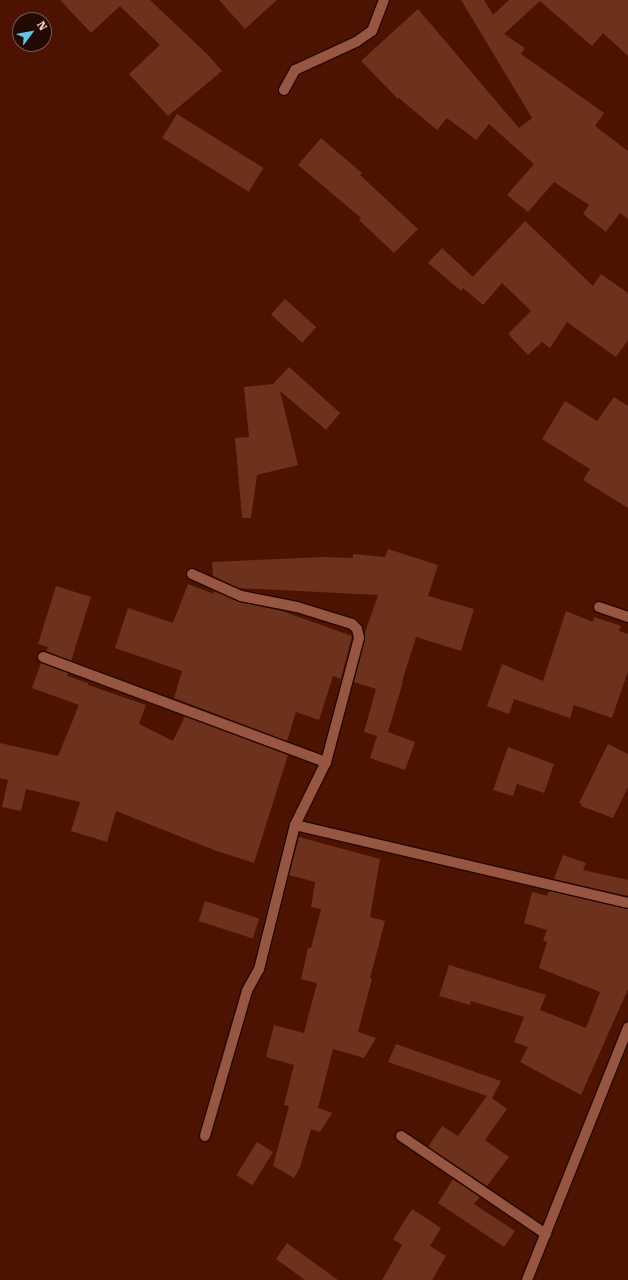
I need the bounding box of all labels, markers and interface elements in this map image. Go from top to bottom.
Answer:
north arrow [12,12,52,52]
text: N [34,19,50,33]

